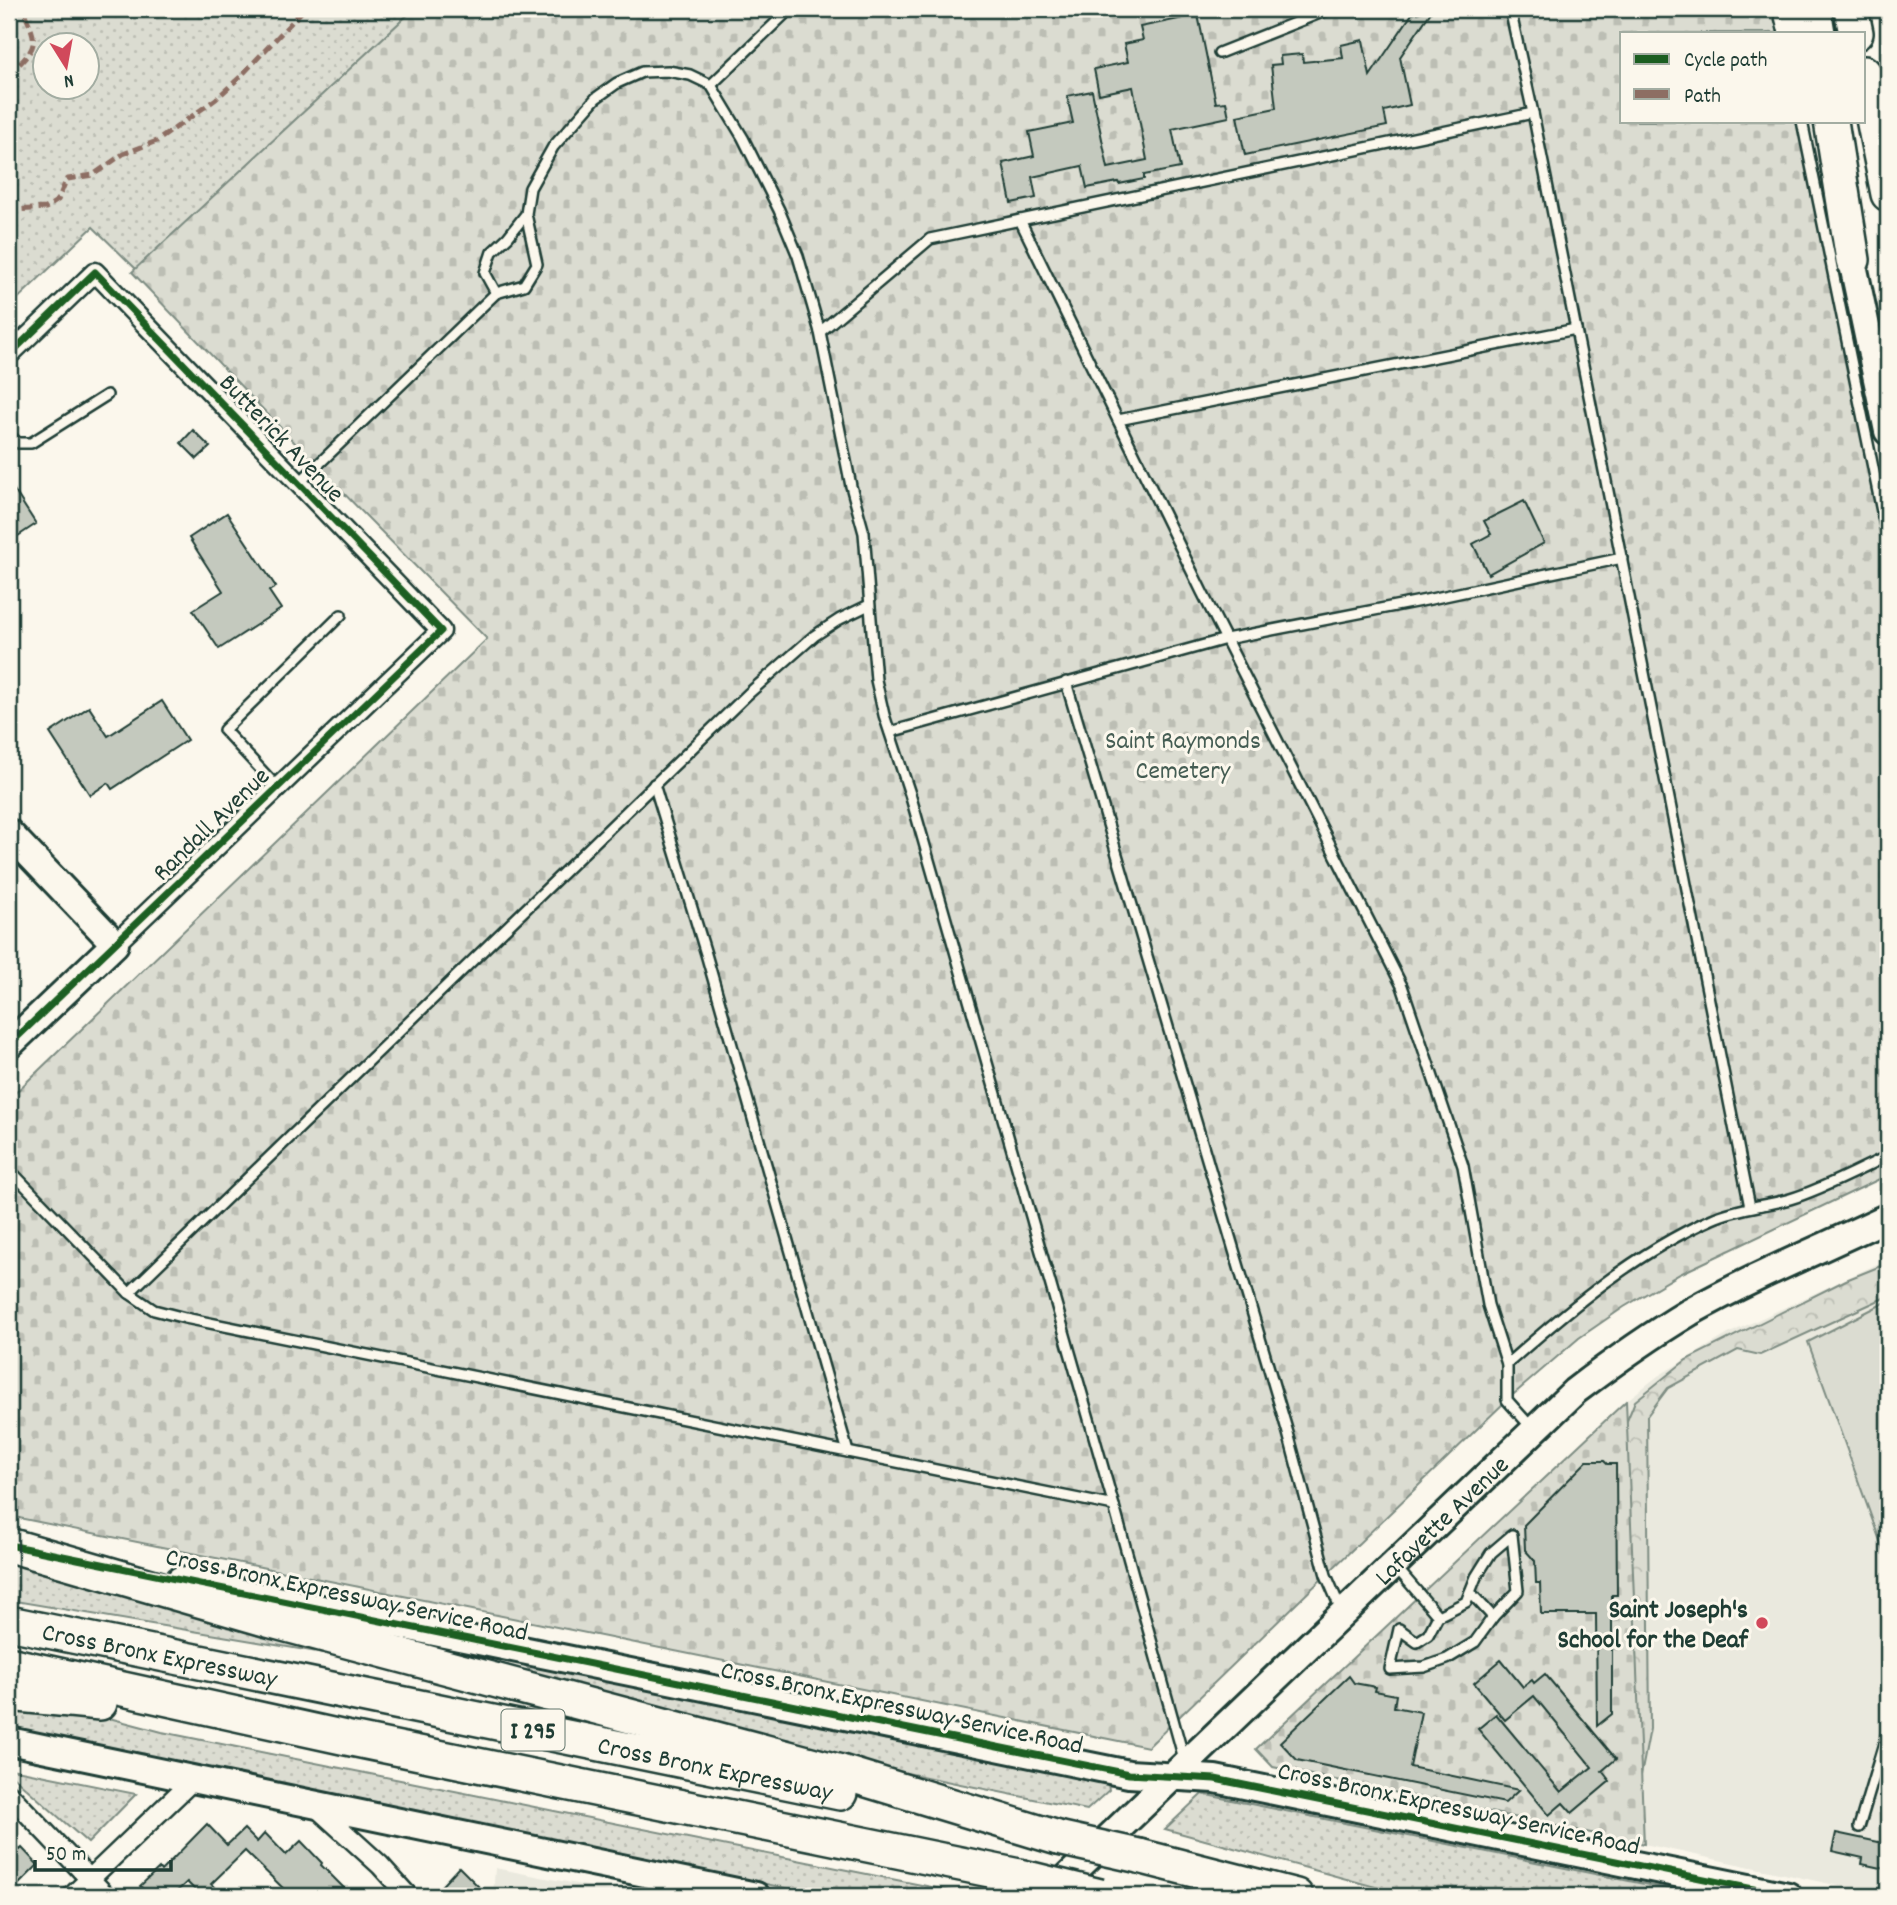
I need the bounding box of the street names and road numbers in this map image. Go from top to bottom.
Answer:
street label: Butterick Avenue [209,367,352,512]
street label: Randall Avenue [145,760,279,891]
street label: Lafayette Avenue [1368,1449,1519,1596]
street label: Cross Bronx Expressway Service Road [162,1540,531,1653]
street label: Cross Bronx Expressway [38,1615,280,1699]
street label: Cross Bronx Expressway Service Road [717,1653,1086,1766]
road number: I 295 [502,1710,564,1750]
street label: Cross Bronx Expressway [594,1729,836,1813]
street label: Cross Bronx Expressway Service Road [1274,1754,1643,1867]

